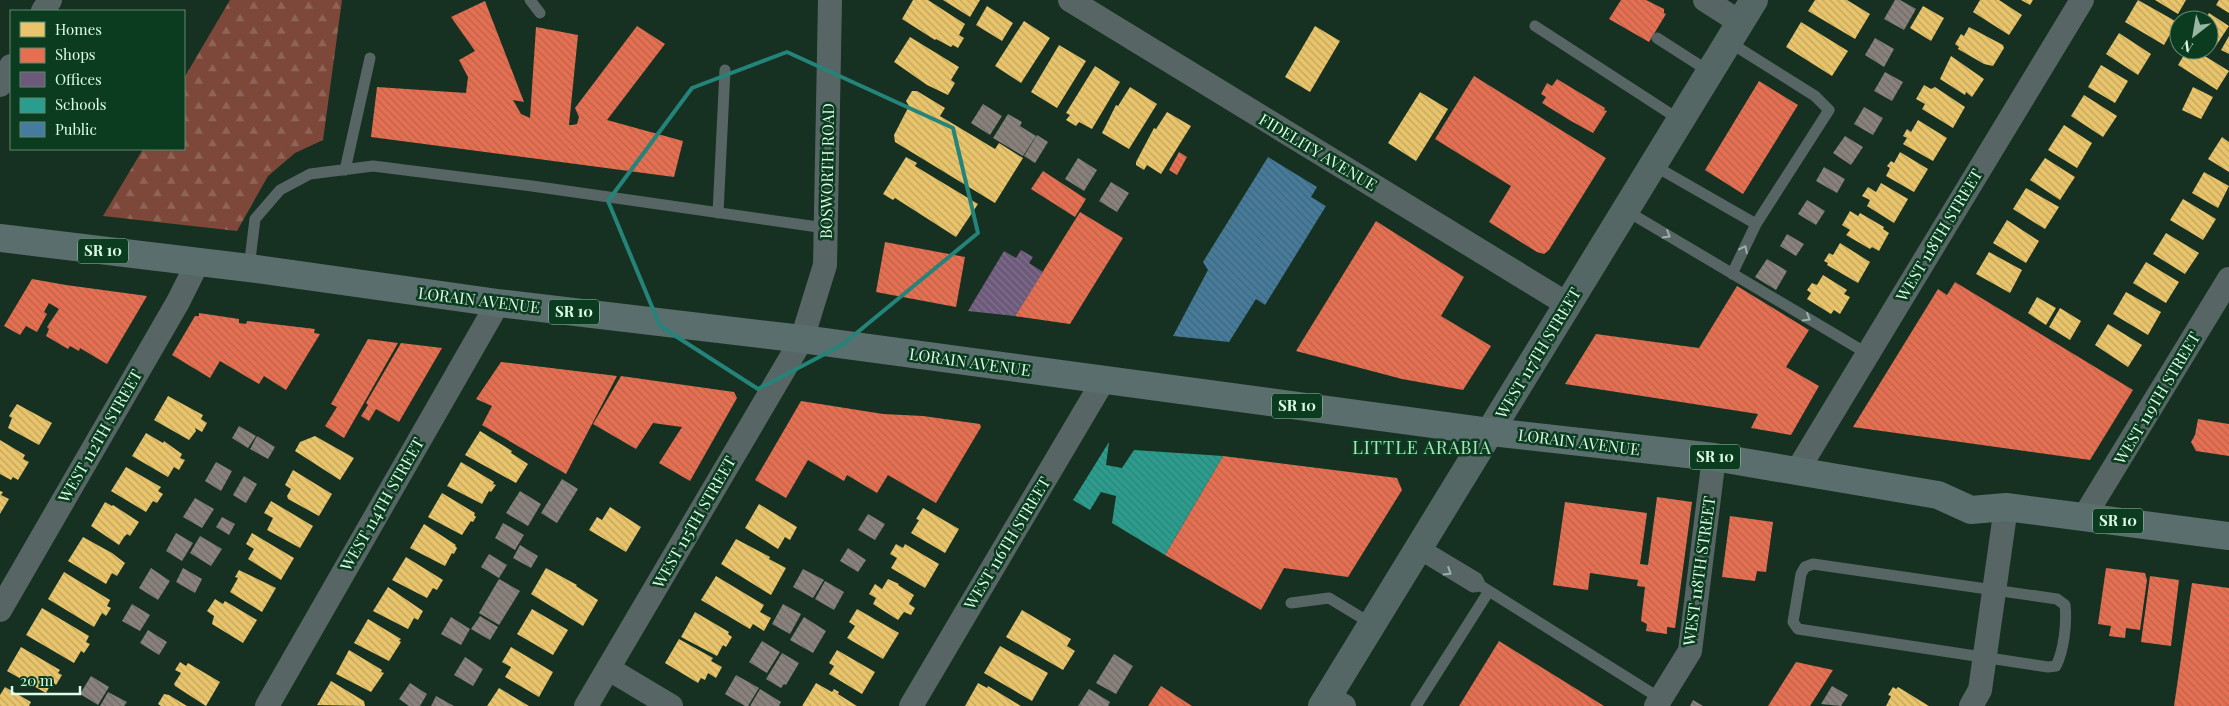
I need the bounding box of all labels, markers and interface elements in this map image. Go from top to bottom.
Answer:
legend [10,10,185,150]
north arrow [2169,10,2219,60]
text: Homes [55,19,102,39]
text: N [2178,36,2196,57]
text: Shops [55,44,96,64]
text: Offices [55,69,102,89]
text: Schools [55,94,107,114]
street label: BOSWORTH ROAD [815,103,838,239]
street label: FIDELITY AVENUE [1255,108,1381,195]
text: Public [55,119,97,139]
street label: WEST 118TH STREET [1890,165,1986,306]
one-way arrow [1661,229,1670,239]
road number: SR 10 [78,238,128,264]
one-way arrow [1738,245,1748,254]
street label: LORAIN AVENUE [417,282,541,317]
street label: WEST 117TH STREET [1490,283,1585,423]
road number: SR 10 [549,300,599,324]
one-way arrow [1801,312,1810,322]
street label: WEST 119TH STREET [2108,328,2204,469]
street label: LORAIN AVENUE [908,343,1032,380]
street label: WEST 112TH STREET [52,365,146,507]
road number: SR 10 [1272,394,1322,418]
street label: LORAIN AVENUE [1517,424,1641,459]
street label: WEST 114TH STREET [334,433,428,575]
district label: LITTLE ARABIA [1352,435,1492,459]
road number: SR 10 [1690,444,1740,470]
street label: WEST 115TH STREET [647,452,740,592]
street label: WEST 116TH STREET [958,473,1054,614]
street label: WEST 118TH STREET [1677,495,1719,648]
road number: SR 10 [2093,508,2143,534]
one-way arrow [1443,566,1452,575]
scale bar [12,664,80,696]
text: 20 m [20,670,54,690]

